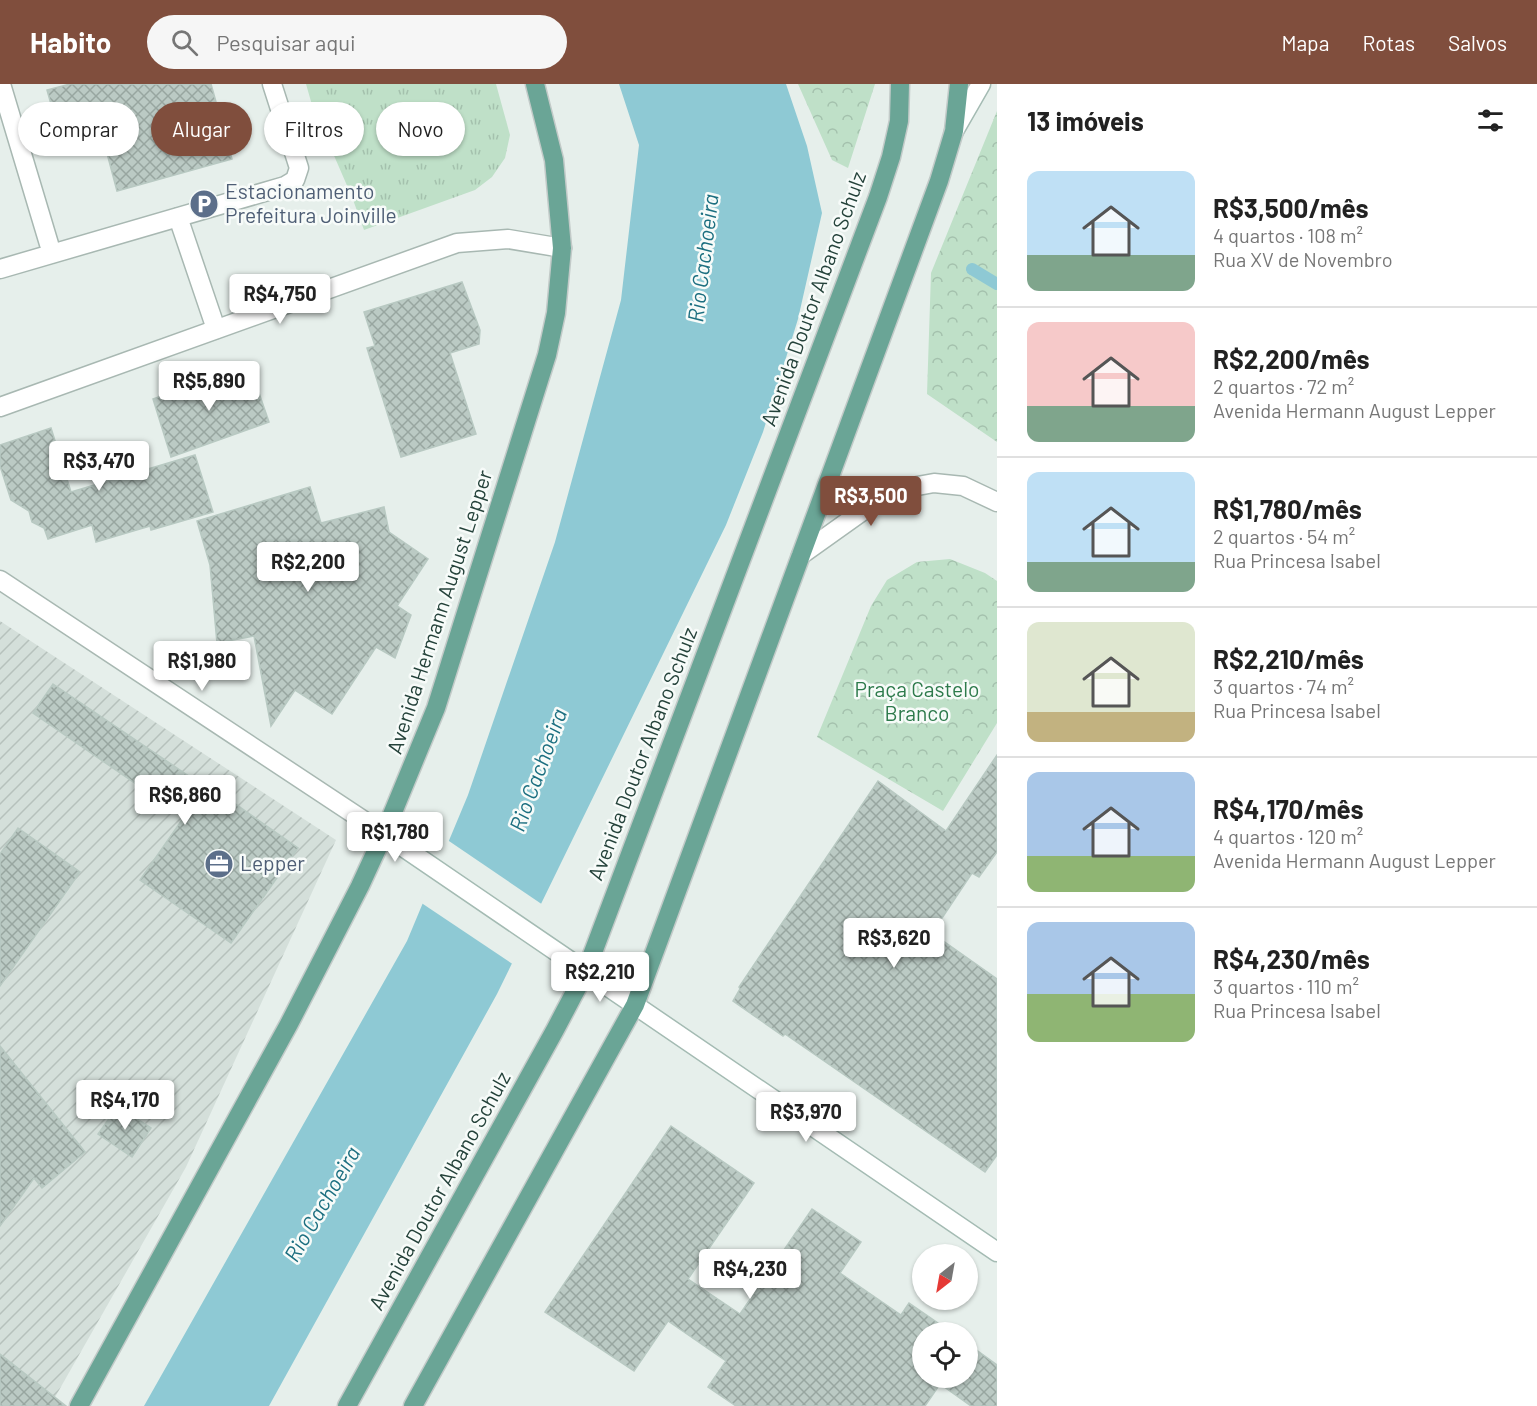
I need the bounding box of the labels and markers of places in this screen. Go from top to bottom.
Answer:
place label: Estacionamento Prefeitura Joinville [225,178,397,227]
parking icon: Estacionamento Prefeitura Joinville [188,188,220,220]
pin: R$4,750 [225,274,335,325]
pin: R$5,890 [154,361,264,412]
pin: R$3,470 [44,441,154,492]
pin: R$3,500 [816,476,926,527]
pin: R$2,200 [253,542,363,593]
pin: R$1,980 [147,641,257,692]
pin: R$6,860 [130,775,240,826]
pin: R$1,780 [340,812,450,863]
office icon: Lepper [203,848,235,880]
place label: Lepper [240,850,305,875]
pin: R$3,620 [839,918,949,969]
pin: R$2,210 [545,952,655,1003]
pin: R$4,170 [70,1080,180,1131]
pin: R$3,970 [751,1092,861,1143]
pin: R$4,230 [695,1249,805,1300]

